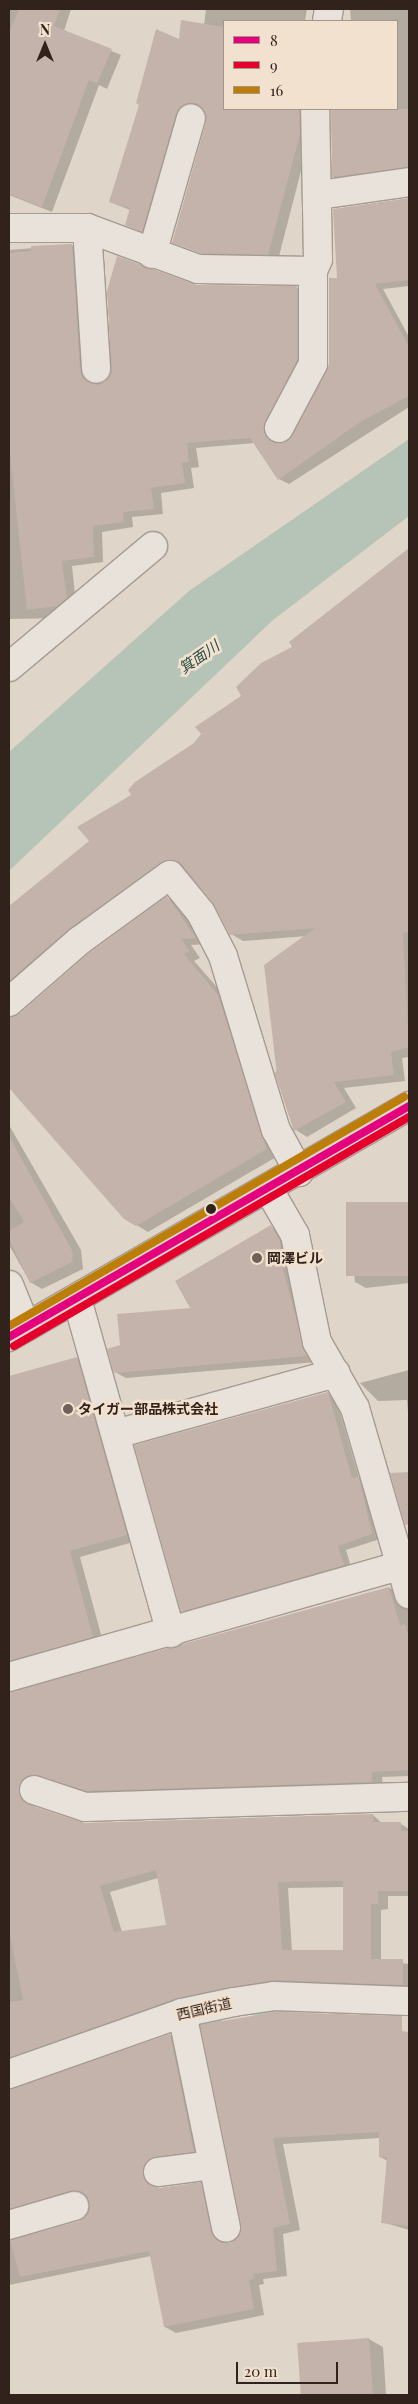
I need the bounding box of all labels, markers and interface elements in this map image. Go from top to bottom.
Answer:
north arrow [20,20,70,70]
text: N [40,20,50,39]
legend [223,20,398,110]
text: 8 [270,30,278,50]
text: 9 [270,55,278,75]
text: 16 [270,80,283,100]
water label: 箕面川 [175,637,223,677]
unlabelled marker [206,1204,216,1214]
place label: 岡澤ビル [267,1250,323,1266]
marker: 岡澤ビル [251,1252,263,1264]
place label: タイガー部品株式会社 [78,1401,218,1417]
marker: タイガー部品株式会社 [62,1403,74,1415]
street label: 西国街道 [175,1995,233,2023]
scale bar [238,2352,340,2384]
text: 20 m [244,2361,277,2381]

